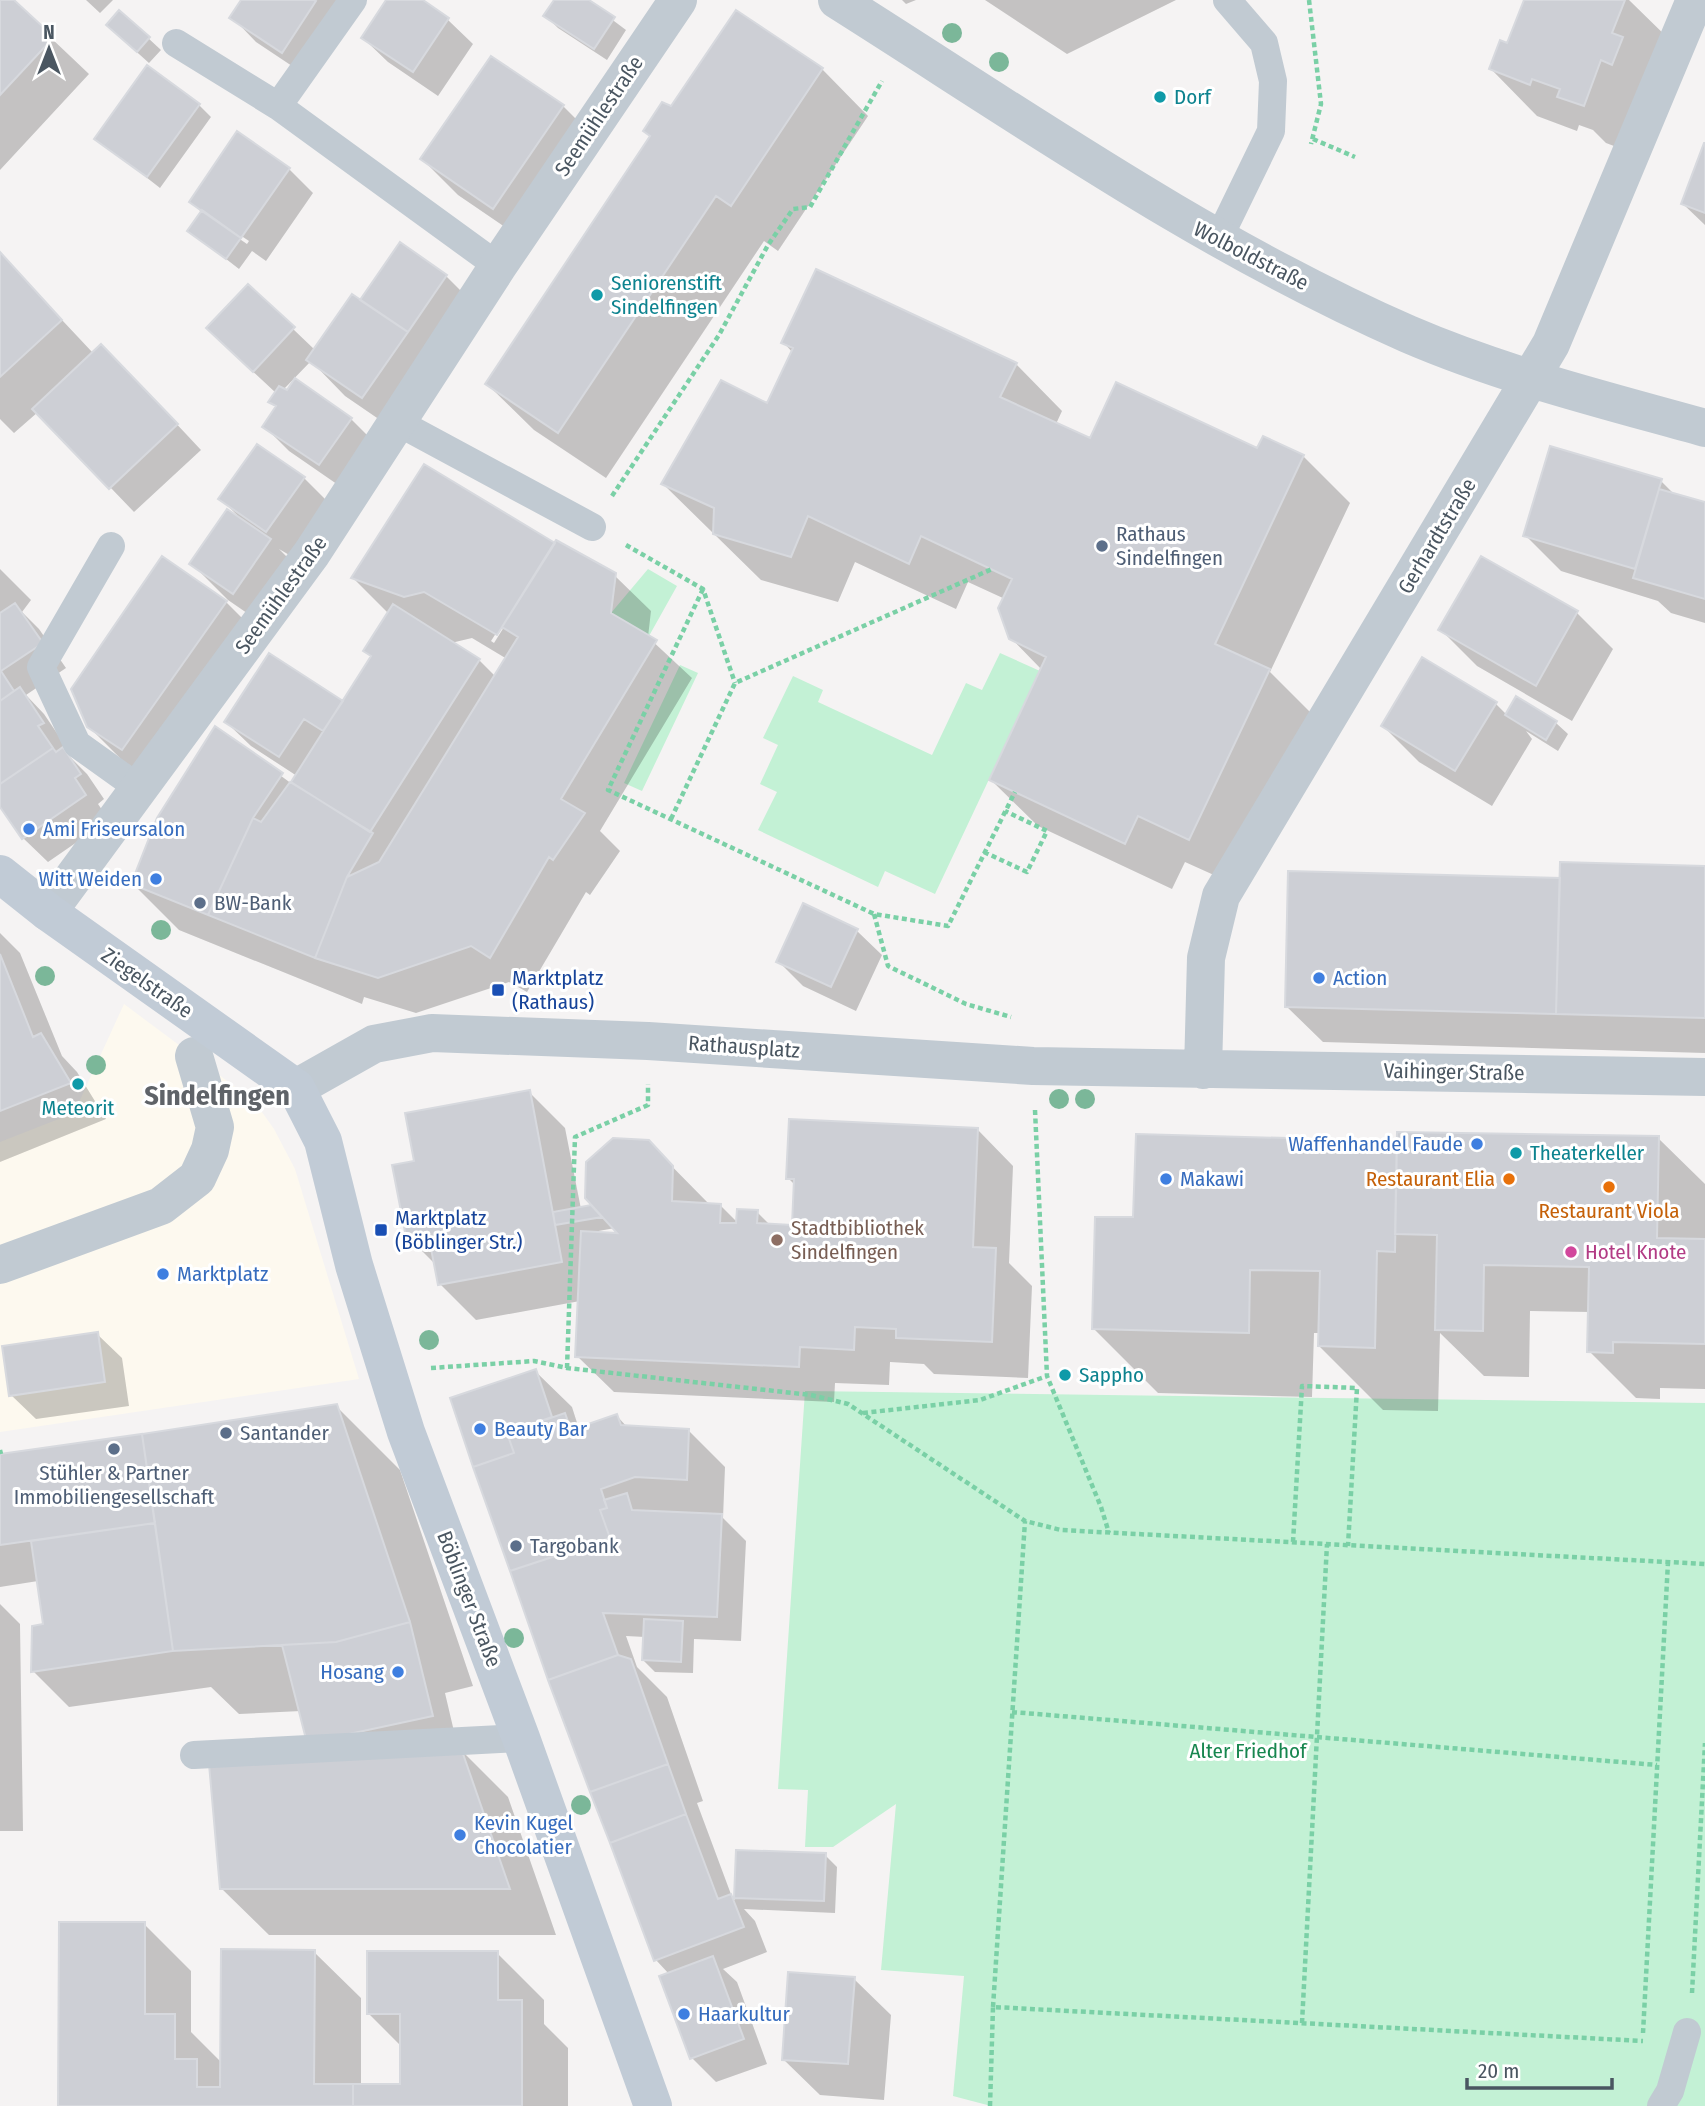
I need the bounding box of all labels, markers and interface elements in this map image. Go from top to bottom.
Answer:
north arrow [14,14,84,84]
text: N [43,21,55,44]
street label: Seemühlestraße [549,51,649,181]
place label: Dorf [1174,84,1213,110]
marker: Dorf [1152,89,1168,105]
street label: Wolboldstraße [1189,216,1313,296]
place label: Seniorenstift Sindelfingen [611,270,722,320]
marker: Seniorenstift Sindelfingen [589,287,605,303]
street label: Gerhardtstraße [1392,473,1482,599]
place label: Rathaus Sindelfingen [1116,521,1223,571]
street label: Seemühlestraße [229,531,333,659]
marker: Rathaus Sindelfingen [1094,538,1110,554]
place label: Ami Friseursalon [43,816,185,842]
marker: Ami Friseursalon [21,821,37,837]
place label: Witt Weiden [38,866,142,892]
marker: Witt Weiden [148,871,164,887]
place label: BW-Bank [214,890,292,916]
marker: BW-Bank [192,895,208,911]
street label: Ziegelstraße [96,942,198,1024]
place label: Marktplatz (Rathaus) [512,965,603,1015]
place label: Action [1333,965,1387,991]
marker: Action [1311,970,1327,986]
marker: Marktplatz (Rathaus) [490,982,506,998]
street label: Rathausplatz [687,1030,801,1064]
street label: Vaihinger Straße [1383,1058,1525,1086]
marker: Meteorit [70,1076,86,1092]
district label: Sindelfingen [144,1079,290,1112]
place label: Meteorit [42,1095,115,1121]
place label: Waffenhandel Faude [1288,1131,1463,1157]
marker: Waffenhandel Faude [1469,1136,1485,1152]
place label: Theaterkeller [1530,1140,1645,1166]
marker: Theaterkeller [1508,1145,1524,1161]
place label: Makawi [1180,1166,1244,1192]
place label: Restaurant Elia [1366,1166,1495,1192]
marker: Makawi [1158,1171,1174,1187]
marker: Restaurant Elia [1501,1171,1517,1187]
marker: Restaurant Viola [1601,1179,1617,1195]
place label: Restaurant Viola [1538,1198,1680,1224]
place label: Marktplatz (Böblinger Str.) [395,1205,523,1255]
place label: Stadtbibliothek Sindelfingen [791,1215,924,1265]
marker: Marktplatz (Böblinger Str.) [373,1222,389,1238]
marker: Stadtbibliothek Sindelfingen [769,1232,785,1248]
place label: Hotel Knote [1585,1239,1686,1265]
marker: Hotel Knote [1563,1244,1579,1260]
place label: Marktplatz [177,1261,268,1287]
marker: Marktplatz [155,1266,171,1282]
place label: Sappho [1079,1362,1144,1388]
marker: Sappho [1057,1367,1073,1383]
place label: Beauty Bar [494,1416,588,1442]
place label: Santander [240,1420,329,1446]
marker: Beauty Bar [472,1421,488,1437]
marker: Santander [218,1425,234,1441]
marker: Stühler & Partner Immobiliengesellschaft [106,1441,122,1457]
place label: Stühler & Partner Immobiliengesellschaft [14,1460,214,1510]
street label: Böblinger Straße [431,1527,507,1671]
place label: Targobank [530,1533,619,1559]
marker: Targobank [508,1538,524,1554]
place label: Hosang [320,1659,384,1685]
marker: Hosang [390,1664,406,1680]
park label: Alter Friedhof [1189,1738,1308,1764]
place label: Kevin Kugel Chocolatier [474,1810,574,1860]
marker: Kevin Kugel Chocolatier [452,1827,468,1843]
place label: Haarkultur [698,2001,791,2027]
marker: Haarkultur [676,2006,692,2022]
scale bar [1467,2046,1612,2090]
text: 20 m [1478,2058,1519,2084]

